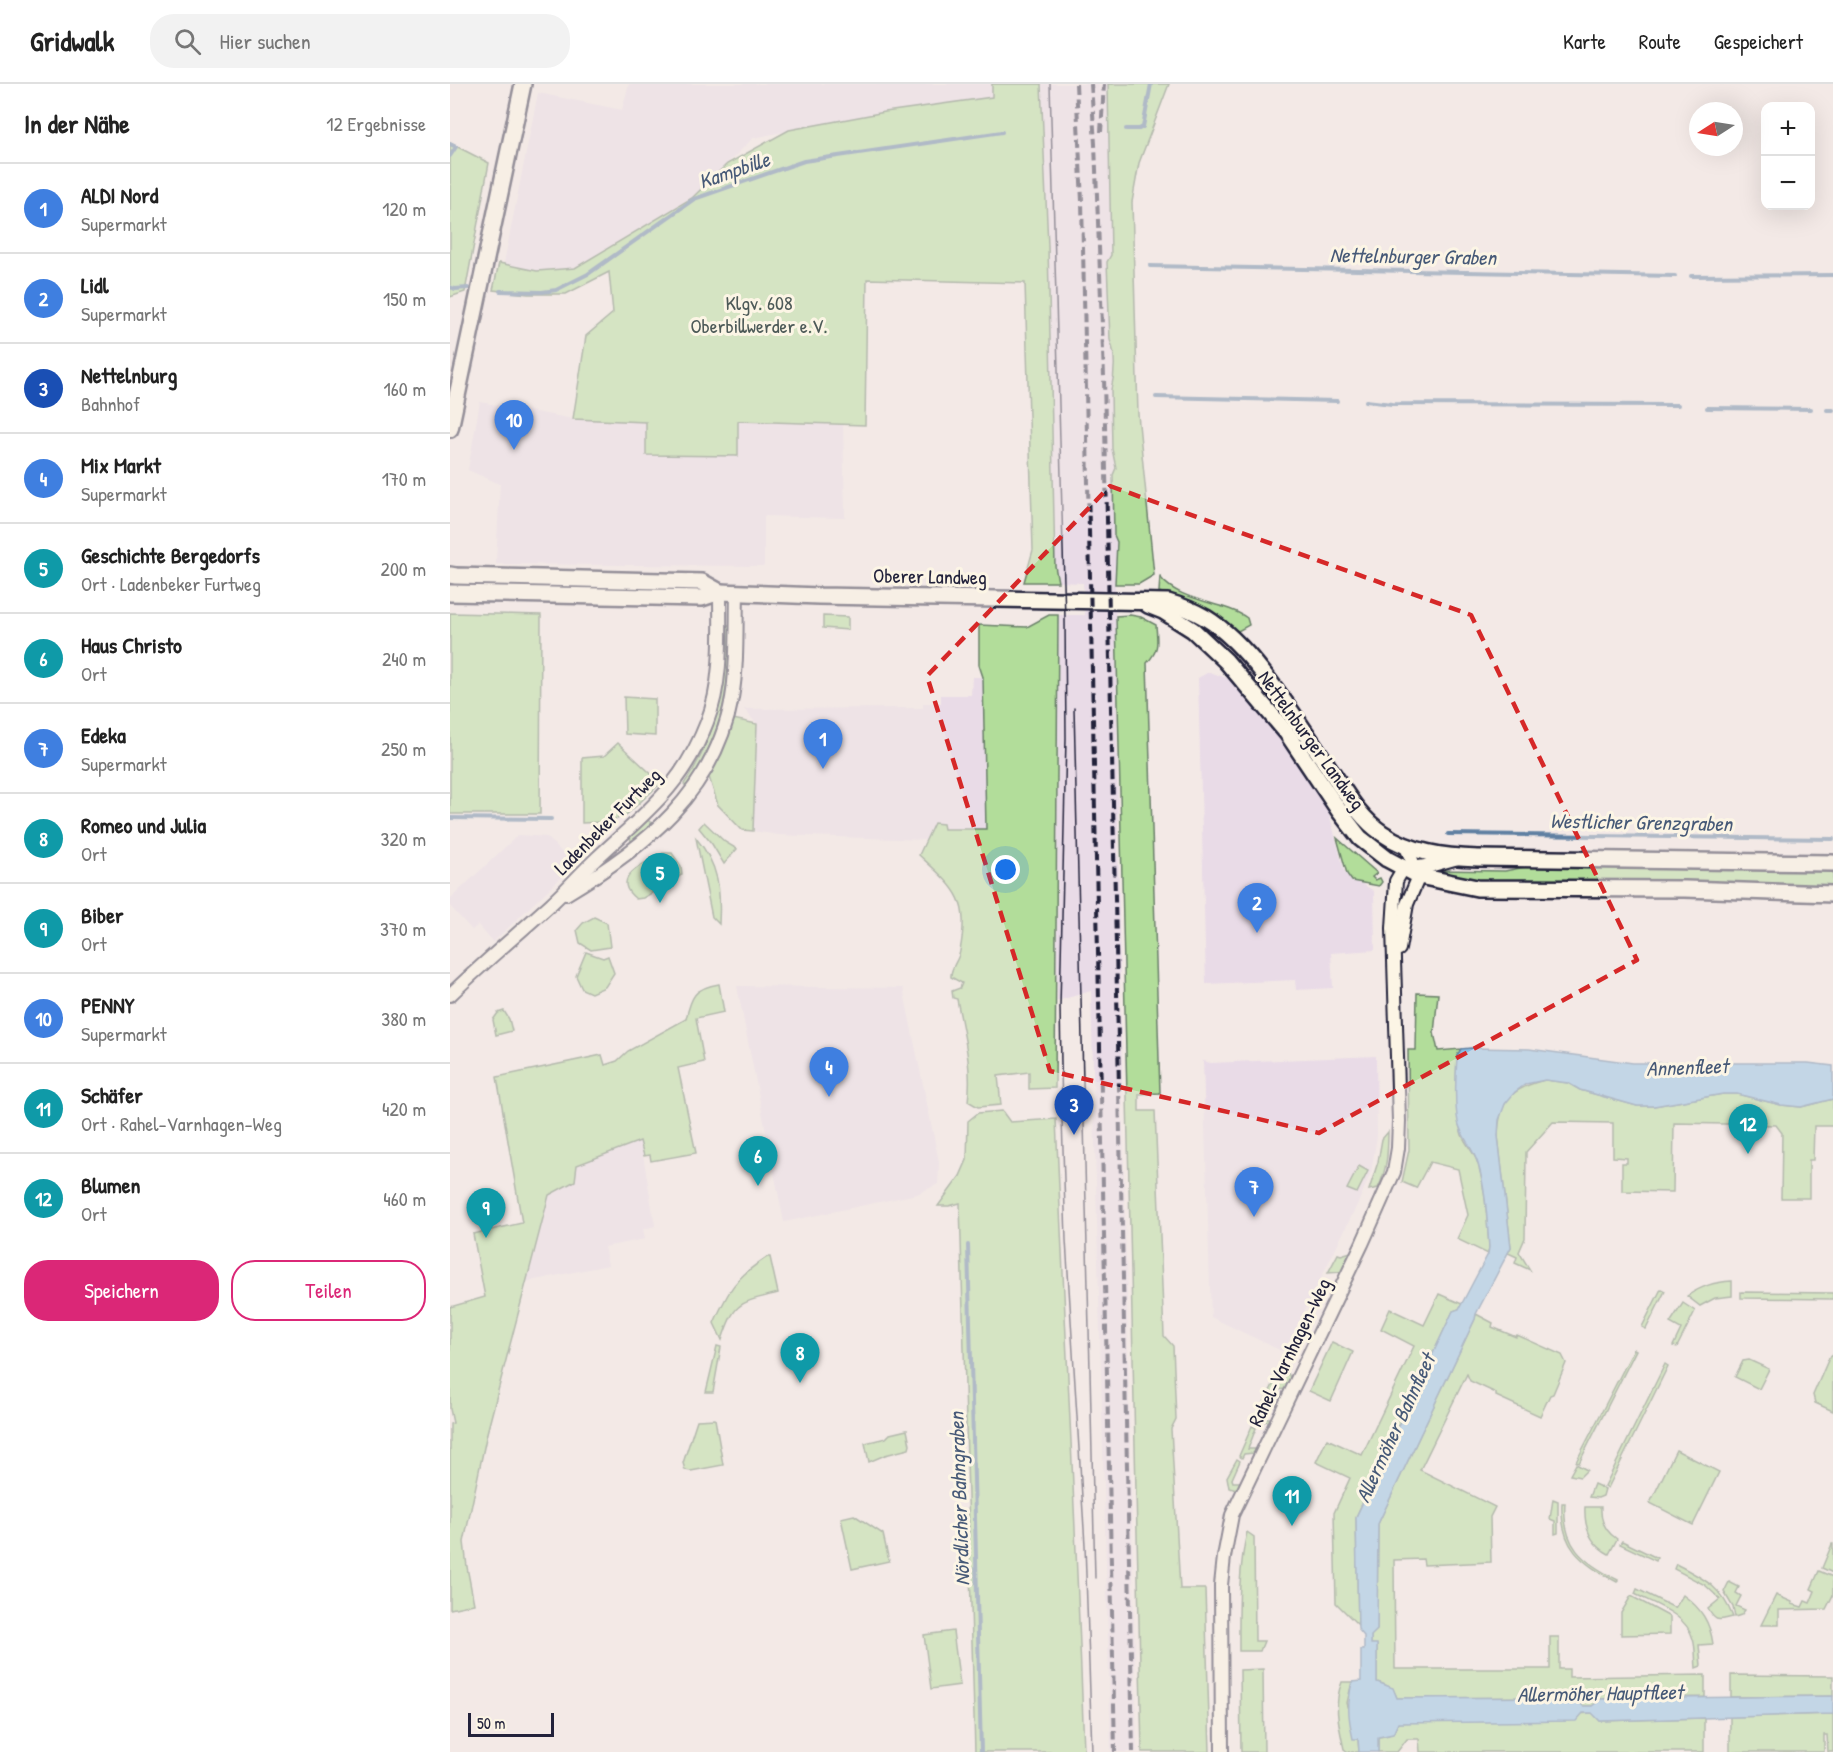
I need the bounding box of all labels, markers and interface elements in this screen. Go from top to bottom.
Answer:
search box [150,14,570,68]
text: Gridwalk [30,22,114,60]
icon: search [171,25,204,58]
text: Hier suchen [219,26,311,56]
text: Karte [1563,27,1606,56]
text: Route [1639,27,1681,56]
text: Gespeichert [1714,27,1803,56]
north arrow [1689,102,1743,156]
map controls [1761,102,1815,210]
button: + [1761,102,1815,156]
text: In der Nähe [24,106,130,141]
text: 12 Ergebnisse [326,110,426,137]
water label: Kampbille [695,144,775,196]
button: − [1761,156,1815,210]
text: ALDI Nord [81,180,158,210]
text: 1 [40,195,47,222]
text: 120 m [382,195,426,222]
text: Supermarkt [81,210,167,237]
water label: Nettelnburger Graben [1330,240,1498,272]
text: Lidl [81,270,109,300]
text: 2 [39,285,48,312]
text: 150 m [383,285,426,312]
park label: Klgv. 608 Oberbillwerder e.V. [690,289,828,339]
text: Supermarkt [81,300,167,327]
text: Nettelnburg [81,360,177,390]
text: 3 [39,375,48,402]
text: 160 m [384,375,426,402]
text: Bahnhof [81,390,140,417]
pin: 10 [494,400,534,450]
text: Mix Markt [81,450,161,480]
text: 4 [40,465,47,492]
text: 170 m [382,465,426,492]
text: Supermarkt [81,480,167,507]
text: Geschichte Bergedorfs [81,540,260,570]
text: 5 [39,555,48,582]
text: 200 m [381,555,426,582]
street label: Oberer Landweg [873,562,987,590]
text: Ort · Ladenbeker Furtweg [81,570,261,597]
text: Haus Christo [81,630,182,660]
text: 6 [40,645,47,672]
text: 240 m [382,645,426,672]
text: Ort [81,660,107,687]
street label: Nettelnburger Landweg [1252,665,1372,815]
text: Edeka [81,720,126,750]
pin: 1 [804,720,842,769]
text: 7 [39,735,48,762]
text: 250 m [381,735,426,762]
text: Supermarkt [81,750,167,777]
street label: Ladenbeker Furtweg [548,762,666,880]
water label: Westlicher Grenzgraben [1550,806,1734,838]
text: Romeo und Julia [81,810,206,840]
text: 8 [39,825,48,852]
text: 320 m [381,825,426,852]
text: Ort [81,840,107,867]
pin: 5 [640,854,680,903]
your location [991,855,1020,884]
pin: 2 [1238,884,1276,933]
text: Biber [81,900,123,930]
text: 9 [40,915,47,942]
text: 370 m [380,915,426,942]
text: Ort [81,930,107,957]
text: PENNY [81,990,134,1020]
text: 10 [35,1005,52,1032]
text: 380 m [381,1005,426,1032]
text: Supermarkt [81,1020,167,1047]
pin: 4 [810,1048,848,1097]
water label: Annenfleet [1646,1051,1731,1083]
text: Schäfer [81,1080,143,1110]
pin: 3 [1054,1086,1094,1135]
text: 11 [36,1095,51,1122]
text: 420 m [382,1095,426,1122]
pin: 12 [1728,1104,1768,1154]
text: Ort · Rahel-Varnhagen-Weg [81,1110,282,1137]
pin: 6 [738,1136,778,1186]
pin: 7 [1234,1168,1274,1217]
text: Blumen [81,1170,140,1200]
text: 12 [35,1185,52,1212]
text: 460 m [383,1185,426,1212]
pin: 9 [466,1188,506,1238]
text: Ort [81,1200,107,1227]
button: Speichern [24,1260,219,1321]
button: Teilen [231,1260,426,1321]
street label: Rahel-Varnhagen-Weg [1241,1273,1337,1431]
pin: 8 [780,1334,820,1383]
water label: Allermöher Bahnfleet [1348,1347,1443,1507]
water label: Nördlicher Bahngraben [941,1410,977,1586]
pin: 11 [1272,1476,1312,1526]
water label: Allermöher Hauptfleet [1517,1677,1686,1709]
scale bar [468,1710,554,1738]
text: 50 m [477,1712,506,1734]

